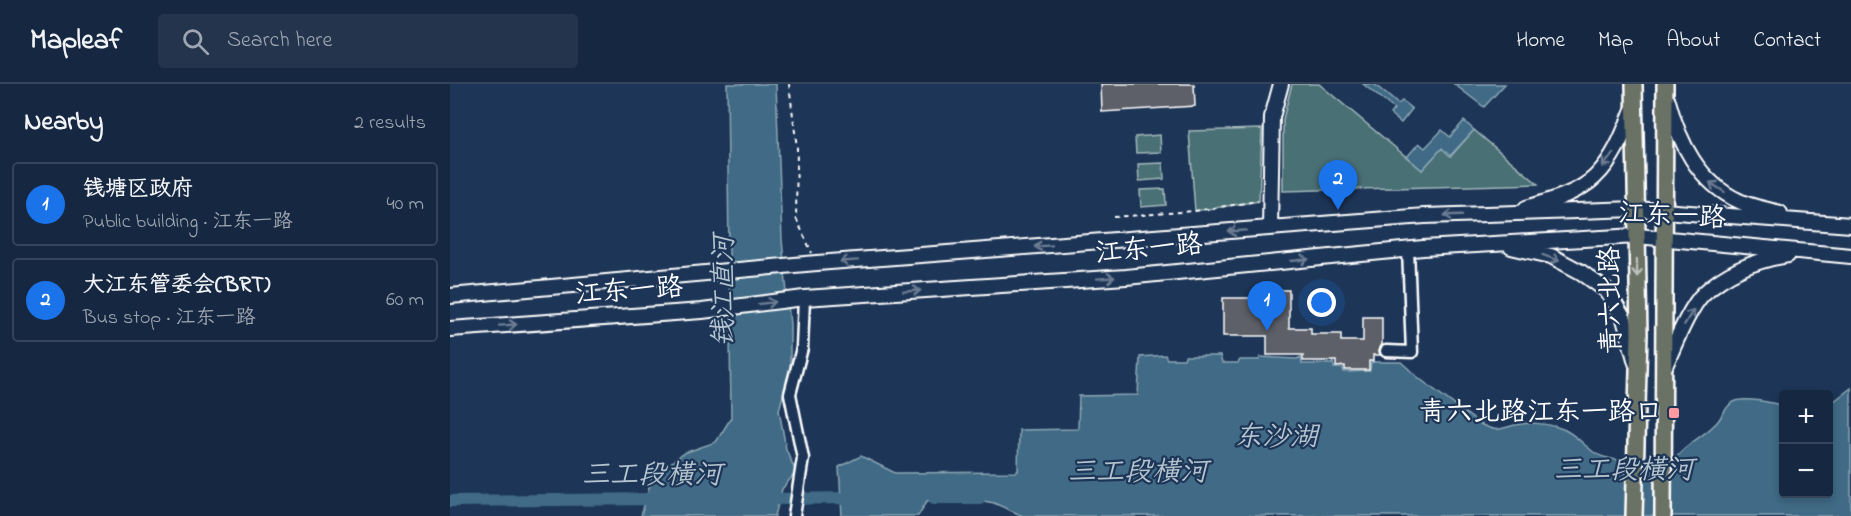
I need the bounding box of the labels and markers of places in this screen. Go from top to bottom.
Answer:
pin: 2 [1318,160,1358,210]
pin: 1 [1248,282,1286,331]
place label: 青六北路江东一路口 [1419,394,1662,433]
marker: 青六北路江东一路口 [1667,406,1681,420]

